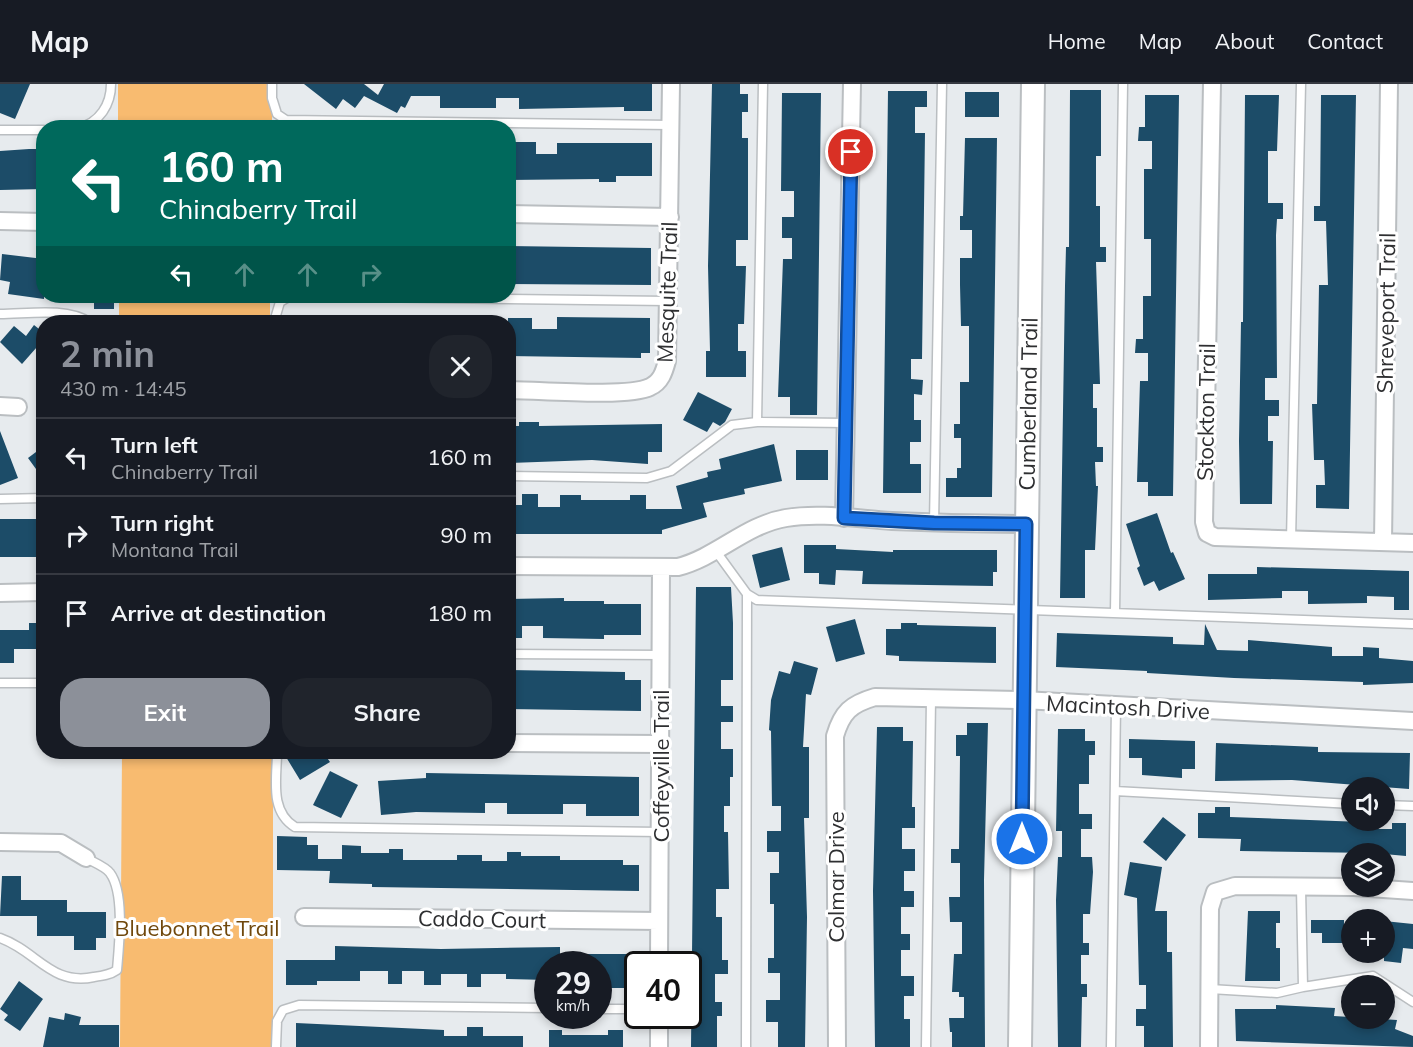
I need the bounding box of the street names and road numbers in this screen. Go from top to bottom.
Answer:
street label: Mesquite Trail [651,221,683,363]
street label: Shreveport Trail [1371,232,1401,394]
street label: Cumberland Trail [1012,317,1044,491]
street label: Stockton Trail [1191,343,1221,481]
street label: Macintosh Drive [1045,689,1211,725]
street label: Coffeyville Trail [647,690,675,842]
street label: Colmar Drive [822,811,850,943]
street label: Caddo Court [418,904,547,934]

